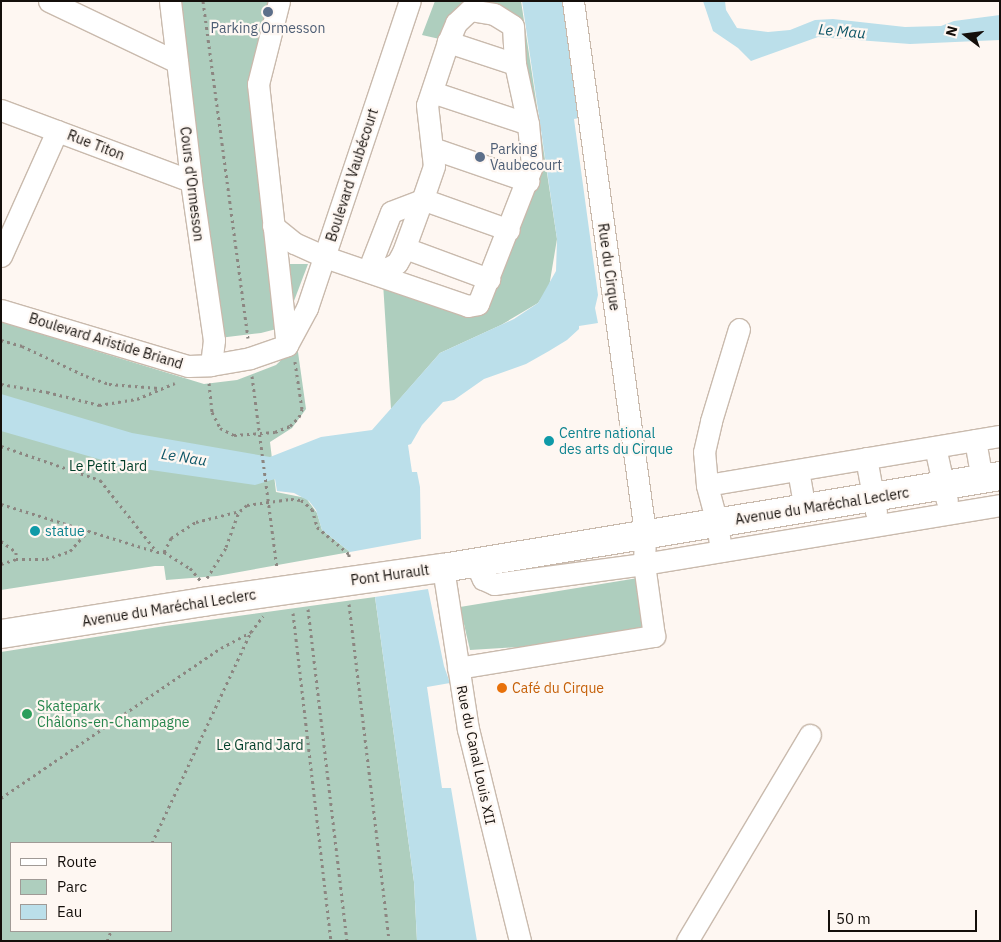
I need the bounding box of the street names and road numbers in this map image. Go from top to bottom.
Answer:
street label: Boulevard Vaubécourt [322,106,382,244]
street label: Rue Titon [65,126,127,164]
street label: Cours d'Ormesson [177,126,207,242]
street label: Rue du Cirque [595,222,623,312]
street label: Boulevard Aristide Briand [27,310,185,372]
street label: Avenue du Maréchal Leclerc [734,484,910,528]
street label: Pont Hurault [350,561,430,589]
street label: Avenue du Maréchal Leclerc [81,586,257,630]
street label: Rue du Canal Louis XII [453,684,499,826]

